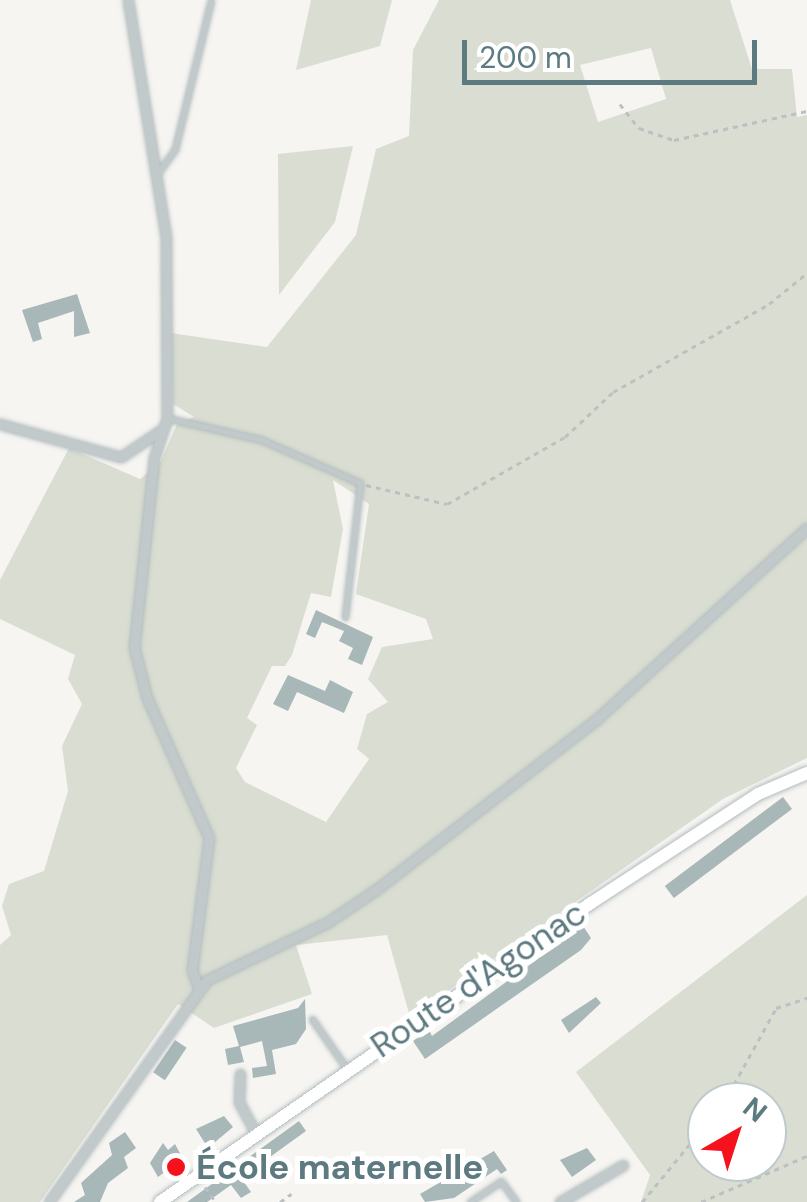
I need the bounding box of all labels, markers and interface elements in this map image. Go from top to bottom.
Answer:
scale bar [467,20,762,82]
text: 200 m [479,38,572,77]
street label: Route d'Agonac [362,892,594,1066]
north arrow [687,1082,787,1182]
text: N [735,1089,775,1131]
place label: École maternelle [196,1146,483,1188]
marker: École maternelle [165,1156,187,1178]

